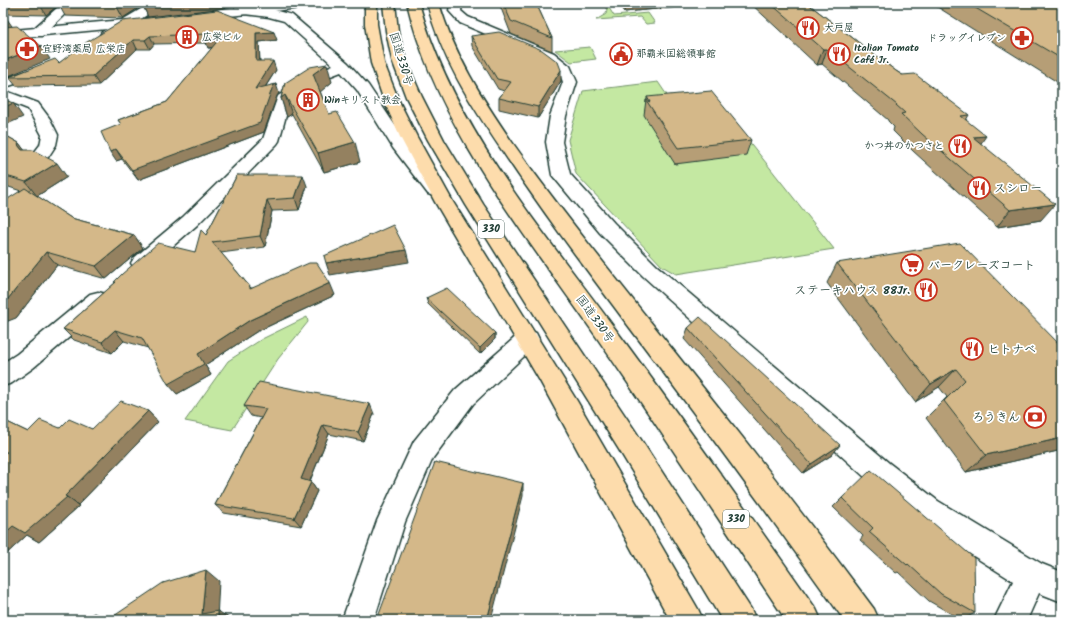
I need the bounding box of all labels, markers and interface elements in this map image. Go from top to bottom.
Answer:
restaurant icon: 大戸屋 [795,15,821,41]
place label: 大戸屋 [824,20,854,36]
building icon: 広栄ビル [174,24,200,50]
pharmacy icon: ドラッグイレブン [1009,25,1035,51]
place label: 広栄ビル [202,29,242,45]
street label: 国道330号 [384,30,418,88]
place label: ドラッグイレブン [927,30,1006,46]
pharmacy icon: 宜野湾薬局 広栄店 [14,36,40,62]
place label: Italian Tomato Café Jr. [854,40,919,68]
place label: 宜野湾薬局 広栄店 [42,41,126,57]
public building icon: 那覇米国総領事館 [608,41,634,67]
restaurant icon: Italian Tomato Café Jr. [826,41,852,67]
place label: 那覇米国総領事館 [636,46,716,62]
building icon: Winキリスト教会 [295,87,321,113]
place label: Winキリスト教会 [324,92,401,108]
restaurant icon: かつ丼のかつさと [947,133,973,159]
place label: かつ丼のかつさと [864,138,944,154]
restaurant icon: スシロー [966,175,992,201]
place label: スシロー [994,179,1042,198]
road number: 330 [478,220,504,238]
supermarket icon: バークレーズコート [899,252,925,278]
place label: バークレーズコート [928,256,1036,275]
restaurant icon: ステーキハウス 88Jr. [913,277,939,303]
place label: ステーキハウス 88Jr. [794,281,910,300]
street label: 国道330号 [571,291,619,347]
restaurant icon: ヒトナベ [959,336,985,362]
place label: ヒトナベ [988,340,1036,359]
bank icon: ろうきん [1022,404,1048,430]
place label: ろうきん [972,408,1020,427]
road number: 330 [723,510,749,528]

